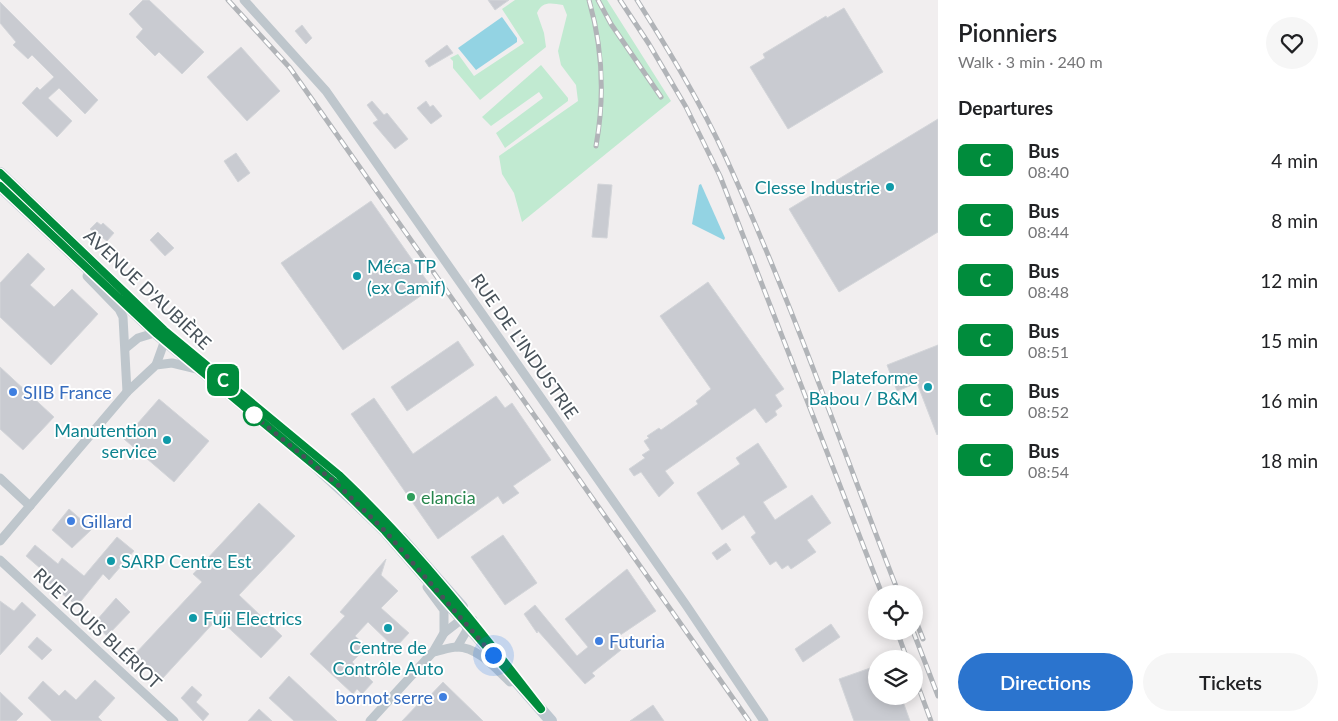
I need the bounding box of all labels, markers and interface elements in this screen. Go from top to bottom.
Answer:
button: heart [1266,17,1318,69]
text: Pionniers [958,18,1057,47]
text: Walk · 3 min · 240 m [958,52,1103,71]
text: Departures [958,96,1053,119]
text: Bus [1028,139,1059,162]
text: C [980,149,991,171]
text: 4 min [1271,149,1318,172]
text: 08:40 [1028,162,1069,181]
place label: Clesse Industrie [755,176,880,198]
marker: Clesse Industrie [884,181,896,193]
text: Bus [1028,199,1059,222]
text: C [980,209,991,231]
text: 8 min [1271,209,1318,232]
text: 08:44 [1028,222,1069,241]
street label: AVENUE D'AUBIÈRE [80,224,216,354]
place label: Méca TP (ex Camif) [367,255,446,298]
text: Bus [1028,259,1059,282]
street label: RUE DE L'INDUSTRIE [467,269,583,423]
text: C [980,269,991,291]
text: 12 min [1260,269,1318,292]
marker: Méca TP (ex Camif) [351,270,363,282]
text: 08:48 [1028,282,1069,301]
text: Bus [1028,319,1059,342]
text: C [980,329,991,351]
text: 15 min [1260,329,1318,352]
text: 08:51 [1028,342,1069,361]
line badge: C [207,364,239,396]
place label: Plateforme Babou / B&M [809,366,918,409]
text: C [217,369,229,391]
text: Bus [1028,379,1059,402]
place label: SIIB France [23,381,112,403]
marker: Plateforme Babou / B&M [922,381,934,393]
marker: SIIB France [7,386,19,398]
text: C [980,389,991,411]
text: 16 min [1260,389,1318,412]
text: 08:52 [1028,402,1069,421]
unlabelled marker [243,404,265,426]
place label: Manutention service [54,419,157,462]
marker: Manutention service [161,434,173,446]
text: Bus [1028,439,1059,462]
text: C [980,449,991,471]
text: 18 min [1260,449,1318,472]
text: 08:54 [1028,462,1069,481]
place label: elancia [421,486,476,508]
marker: elancia [405,491,417,503]
place label: Gillard [81,510,132,532]
marker: Gillard [65,515,77,527]
place label: SARP Centre Est [121,550,252,572]
marker: SARP Centre Est [105,555,117,567]
street label: RUE LOUIS BLÉRIOT [29,563,167,693]
map controls [868,585,923,705]
button: locate [868,585,923,640]
place label: Fuji Electrics [203,607,302,629]
marker: Fuji Electrics [187,612,199,624]
marker: Centre de Contrôle Auto [382,622,394,634]
place label: Futuria [609,630,665,652]
marker: Futuria [593,635,605,647]
place label: Centre de Contrôle Auto [332,636,444,679]
your location [481,643,506,668]
button: layers [868,650,923,705]
button: Directions [958,653,1133,711]
button: Tickets [1143,653,1318,711]
place label: bornot serre [335,686,433,708]
marker: bornot serre [437,691,449,703]

